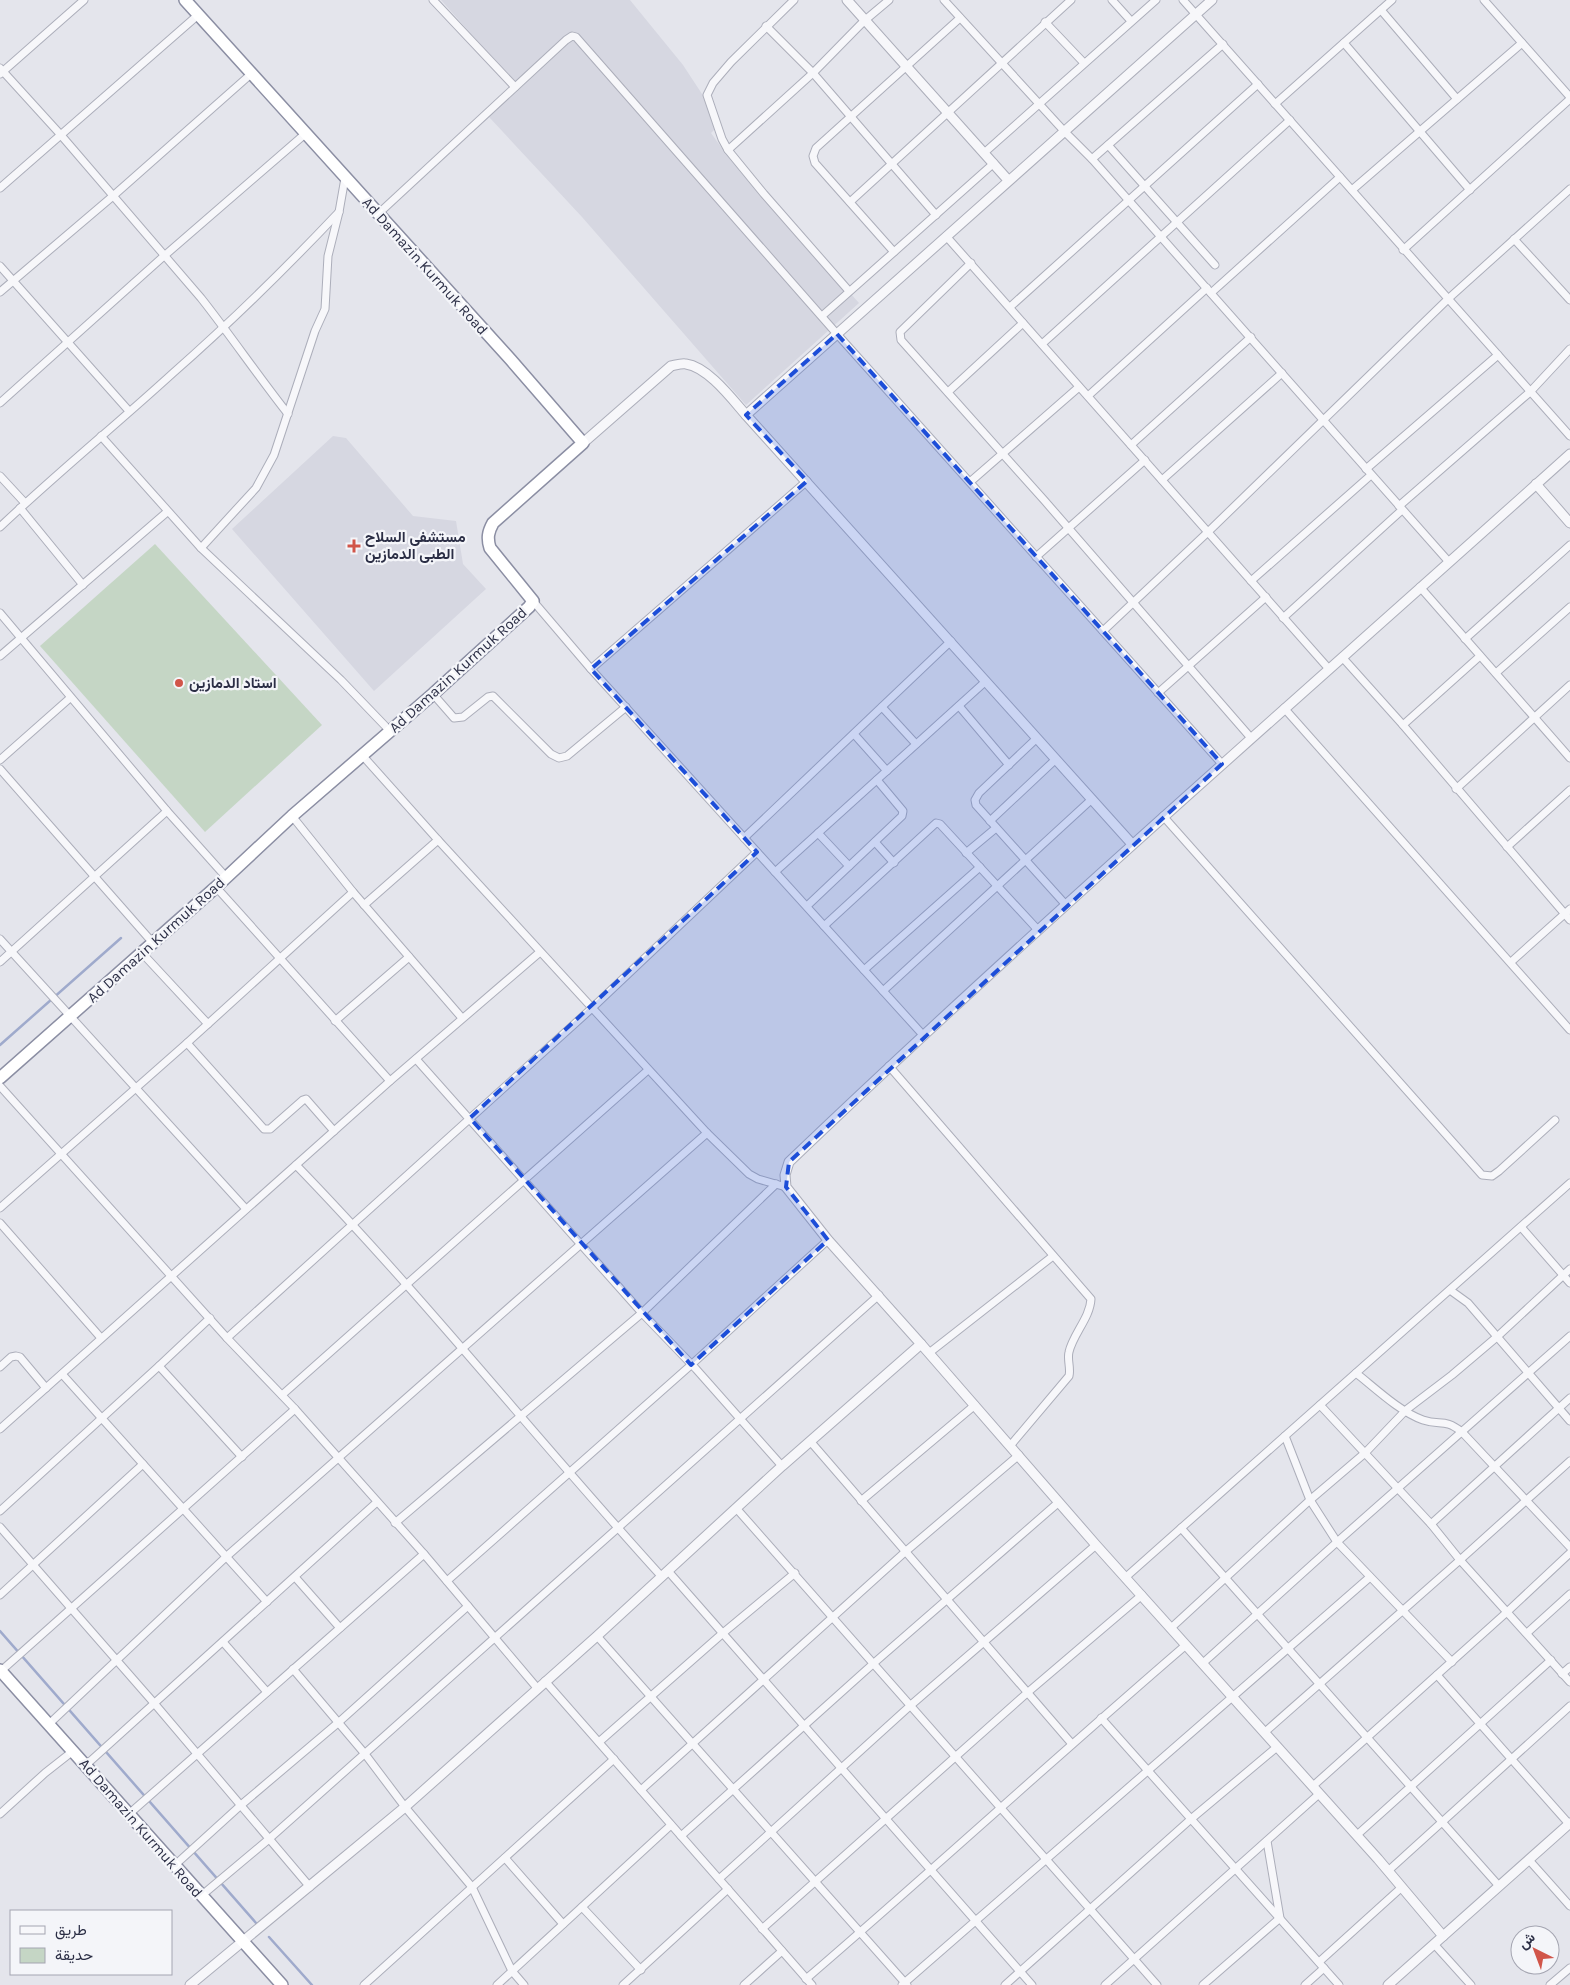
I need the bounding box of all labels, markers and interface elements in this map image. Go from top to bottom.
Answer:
street label: Ad Damazin Kurmuk Road [358,193,492,339]
place label: مستشفى السلاح الطبى الدمازين [365,528,466,563]
marker: مستشفى السلاح الطبى الدمازين [347,539,361,553]
street label: Ad Damazin Kurmuk Road [385,603,531,737]
place label: استاد الدمازين [189,674,277,692]
marker: استاد الدمازين [173,677,185,689]
street label: Ad Damazin Kurmuk Road [83,873,229,1007]
street label: Ad Damazin Kurmuk Road [75,1755,207,1901]
legend [10,1910,172,1975]
text: طريق [55,1921,87,1940]
north arrow [1510,1925,1560,1975]
text: ش [1515,1929,1539,1953]
text: حديقة [55,1946,93,1964]

